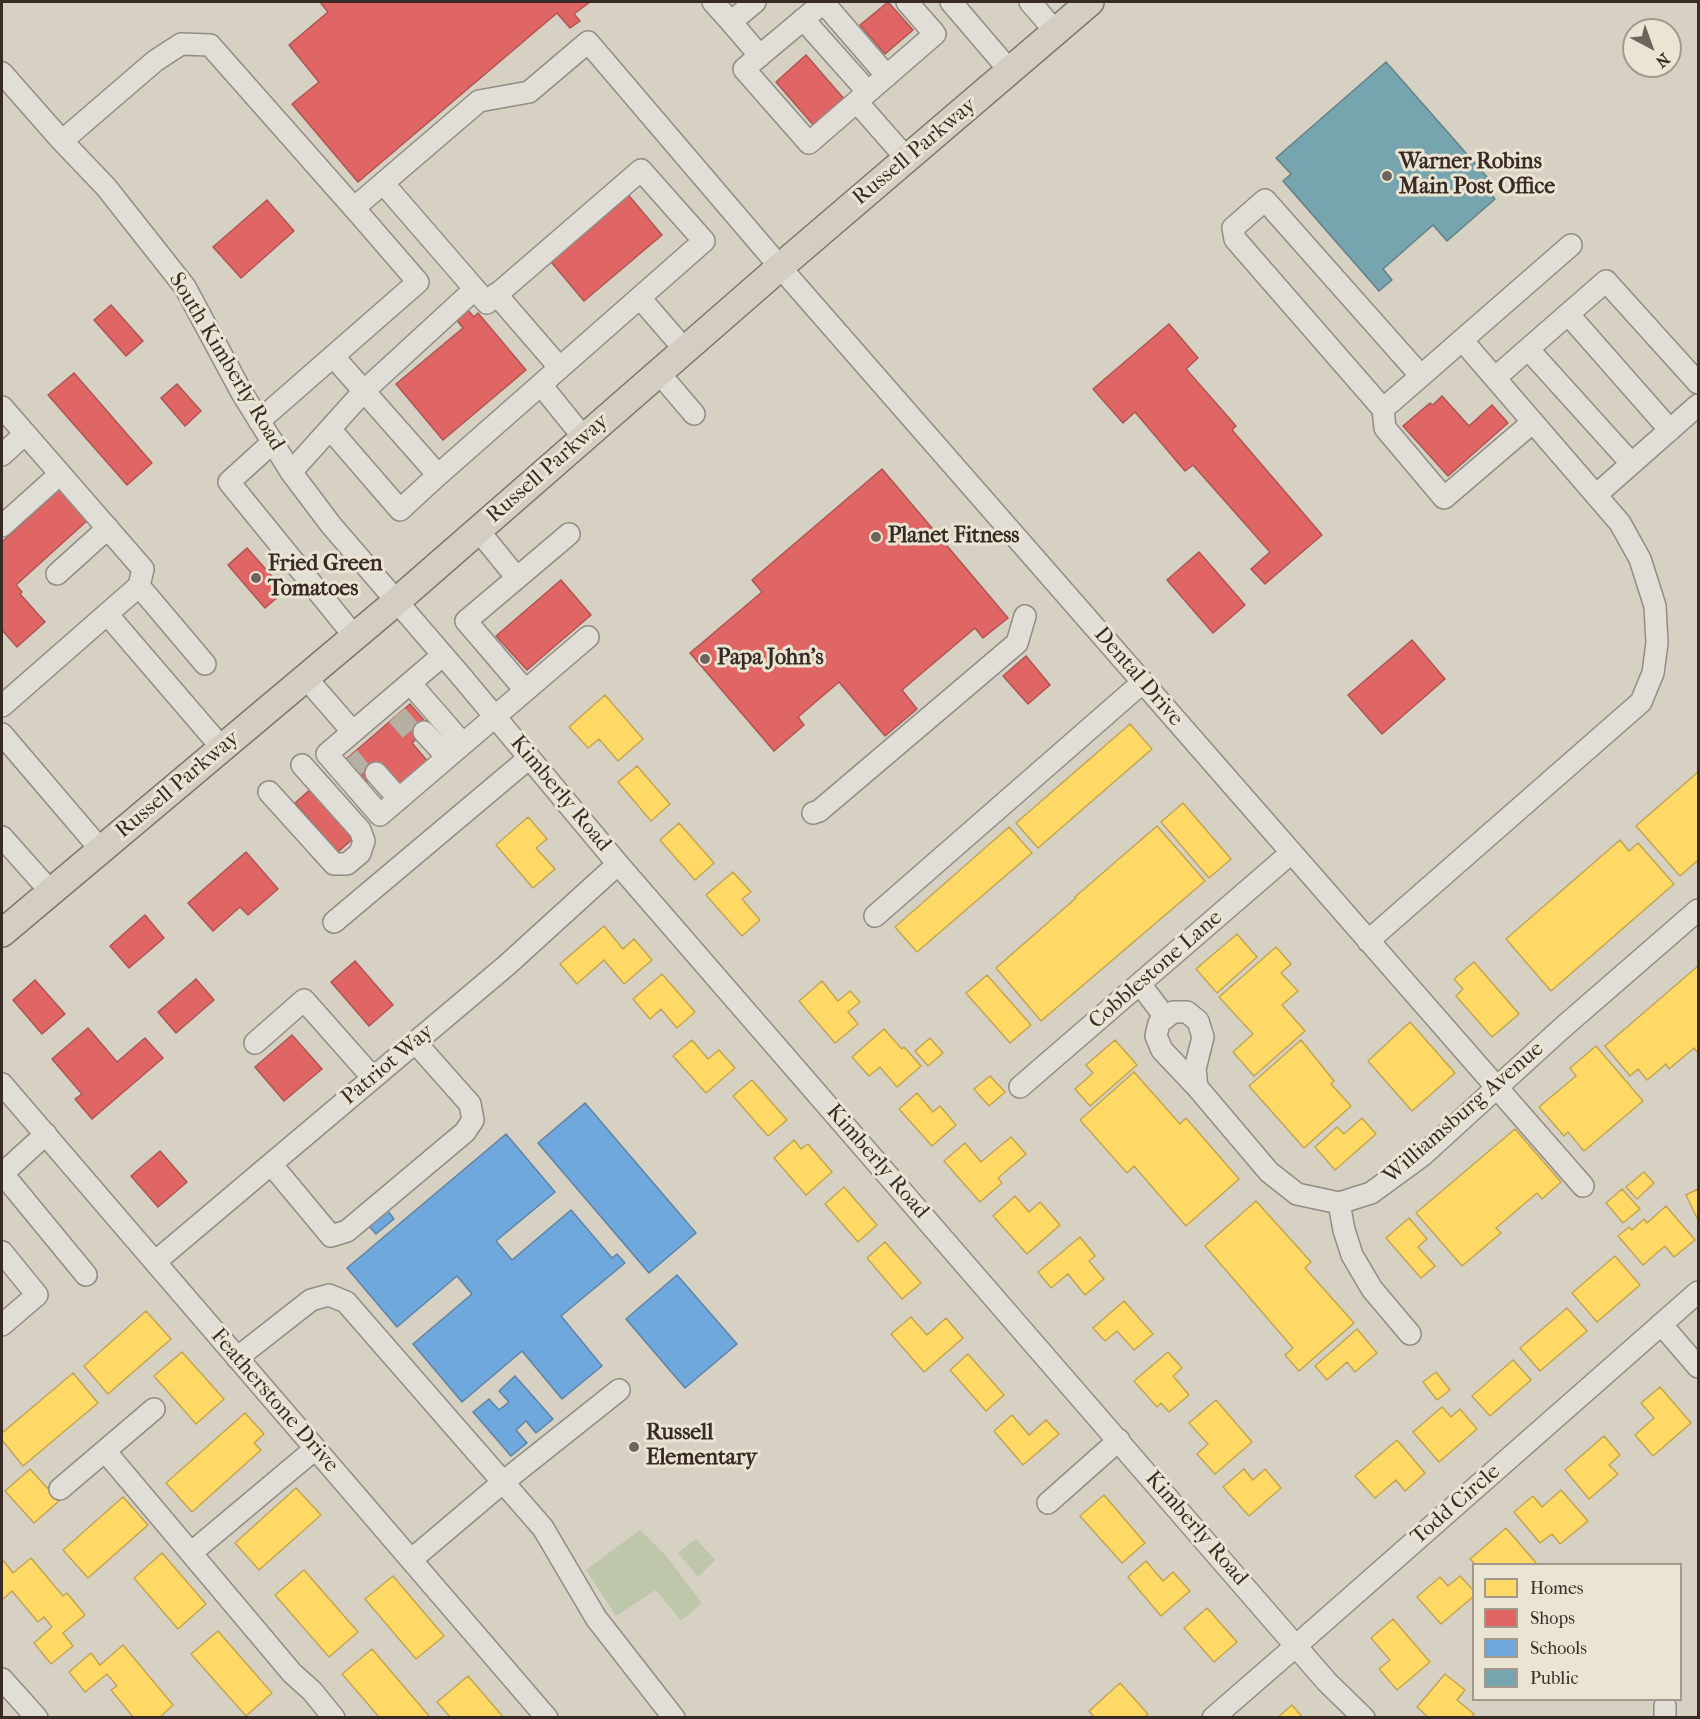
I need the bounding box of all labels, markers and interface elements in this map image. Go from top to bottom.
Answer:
north arrow [1622,18,1682,78]
text: N [1652,49,1674,72]
street label: Russell Parkway [848,93,982,211]
place label: Warner Robins Main Post Office [1399,150,1555,202]
marker: Warner Robins Main Post Office [1380,169,1394,183]
street label: South Kimberly Road [162,268,290,456]
street label: Russell Parkway [481,409,615,529]
place label: Planet Fitness [888,524,1019,550]
marker: Planet Fitness [869,530,883,544]
place label: Fried Green Tomatoes [268,552,382,604]
marker: Fried Green Tomatoes [249,571,263,585]
street label: Dental Drive [1088,622,1188,732]
place label: Papa John's [717,646,824,672]
marker: Papa John's [698,652,712,666]
street label: Russell Parkway [111,726,245,844]
street label: Kimberly Road [504,731,616,857]
street label: Cobblestone Lane [1084,905,1228,1035]
street label: Patriot Way [337,1019,439,1111]
street label: Williamsburg Avenue [1378,1036,1550,1190]
street label: Kimberly Road [820,1099,934,1225]
street label: Featherstone Drive [204,1324,344,1478]
place label: Russell Elementary [646,1421,757,1472]
marker: Russell Elementary [627,1440,641,1454]
street label: Todd Circle [1406,1459,1506,1551]
street label: Kimberly Road [1139,1466,1253,1592]
legend [1472,1563,1682,1701]
text: Homes [1530,1578,1584,1599]
text: Shops [1530,1608,1575,1629]
text: Schools [1530,1638,1587,1659]
text: Public [1530,1668,1578,1689]

